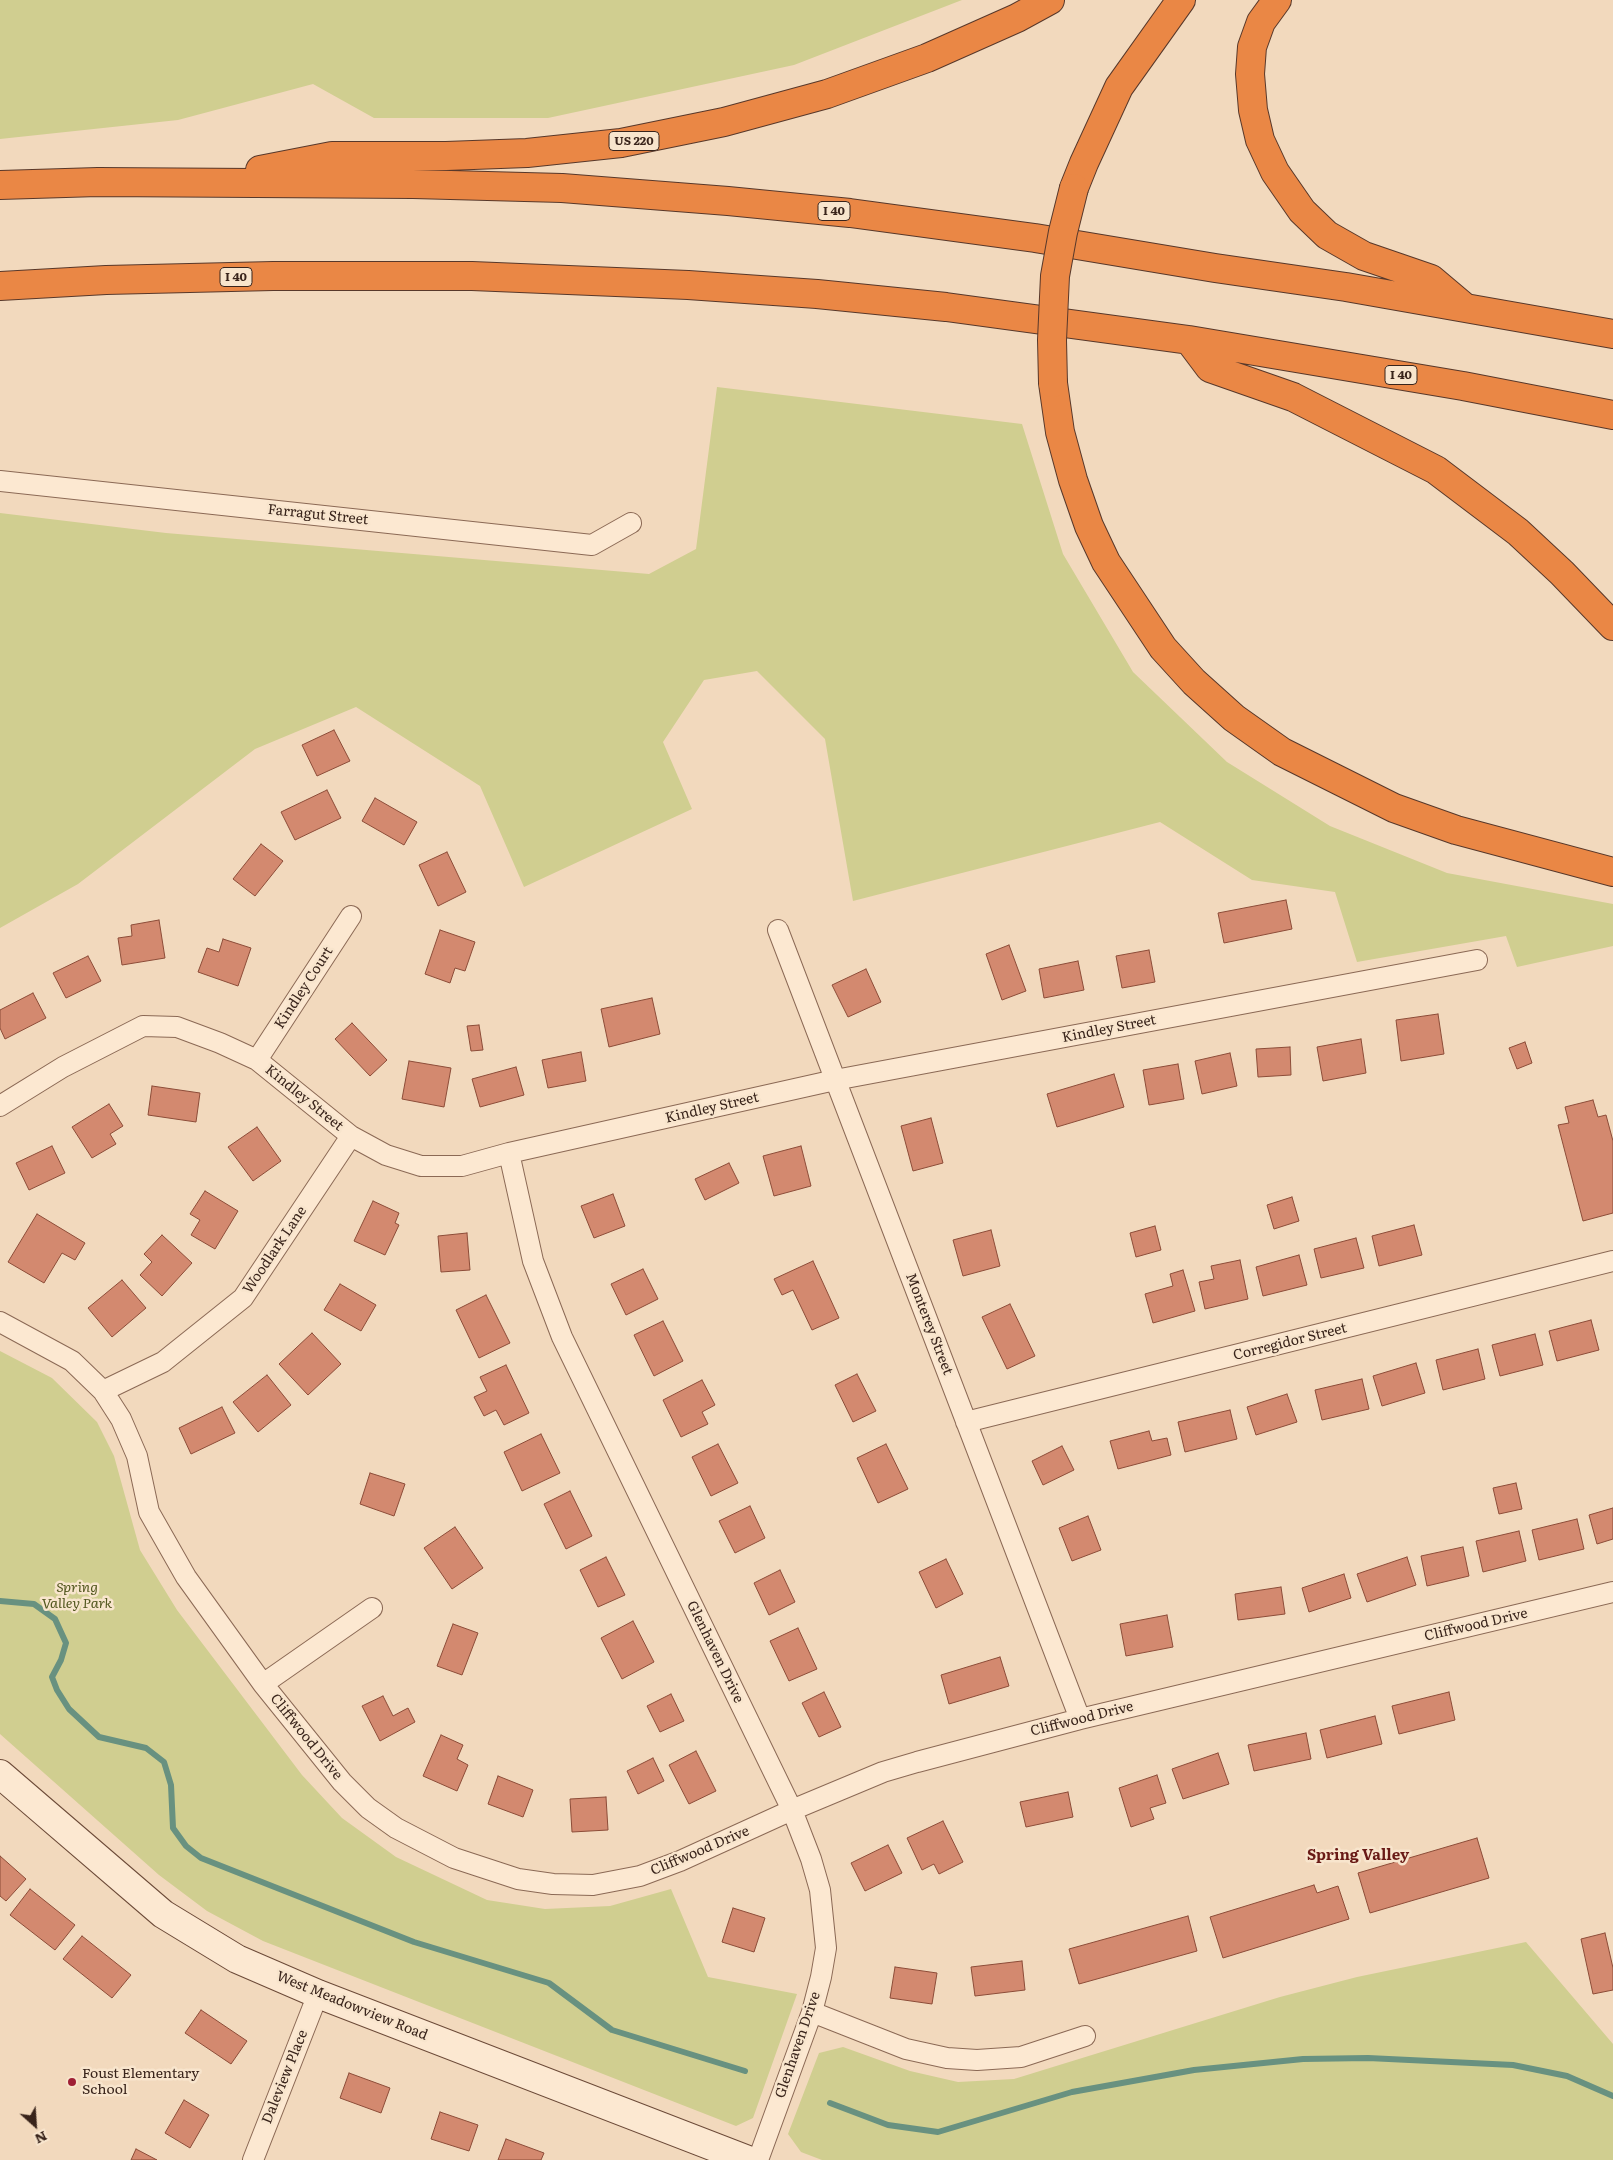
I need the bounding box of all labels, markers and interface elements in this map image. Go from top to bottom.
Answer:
road number: US 220 [609,132,659,150]
road number: I 40 [818,202,850,220]
road number: I 40 [220,268,252,286]
road number: I 40 [1385,366,1417,384]
street label: Farragut Street [267,501,369,529]
street label: Kindley Court [271,944,337,1032]
street label: Kindley Street [1061,1012,1157,1046]
street label: Kindley Street [262,1061,346,1135]
street label: Kindley Street [664,1089,760,1127]
street label: Woodlark Lane [240,1203,310,1297]
street label: Monterey Street [902,1271,956,1377]
street label: Corregidor Street [1231,1320,1349,1364]
park label: Spring Valley Park [42,1580,112,1612]
street label: Glenhaven Drive [683,1598,747,1706]
street label: Cliffwood Drive [1423,1605,1529,1645]
street label: Cliffwood Drive [266,1691,346,1783]
street label: Cliffwood Drive [1029,1698,1135,1740]
street label: Cliffwood Drive [648,1823,752,1879]
district label: Spring Valley [1307,1847,1409,1865]
street label: West Meadowview Road [274,1968,430,2044]
street label: Glenhaven Drive [772,1989,824,2101]
street label: Daleview Place [259,2028,311,2126]
place label: Foust Elementary School [82,2066,199,2098]
marker: Foust Elementary School [66,2076,78,2088]
north arrow [10,2100,60,2150]
text: N [32,2127,51,2150]

